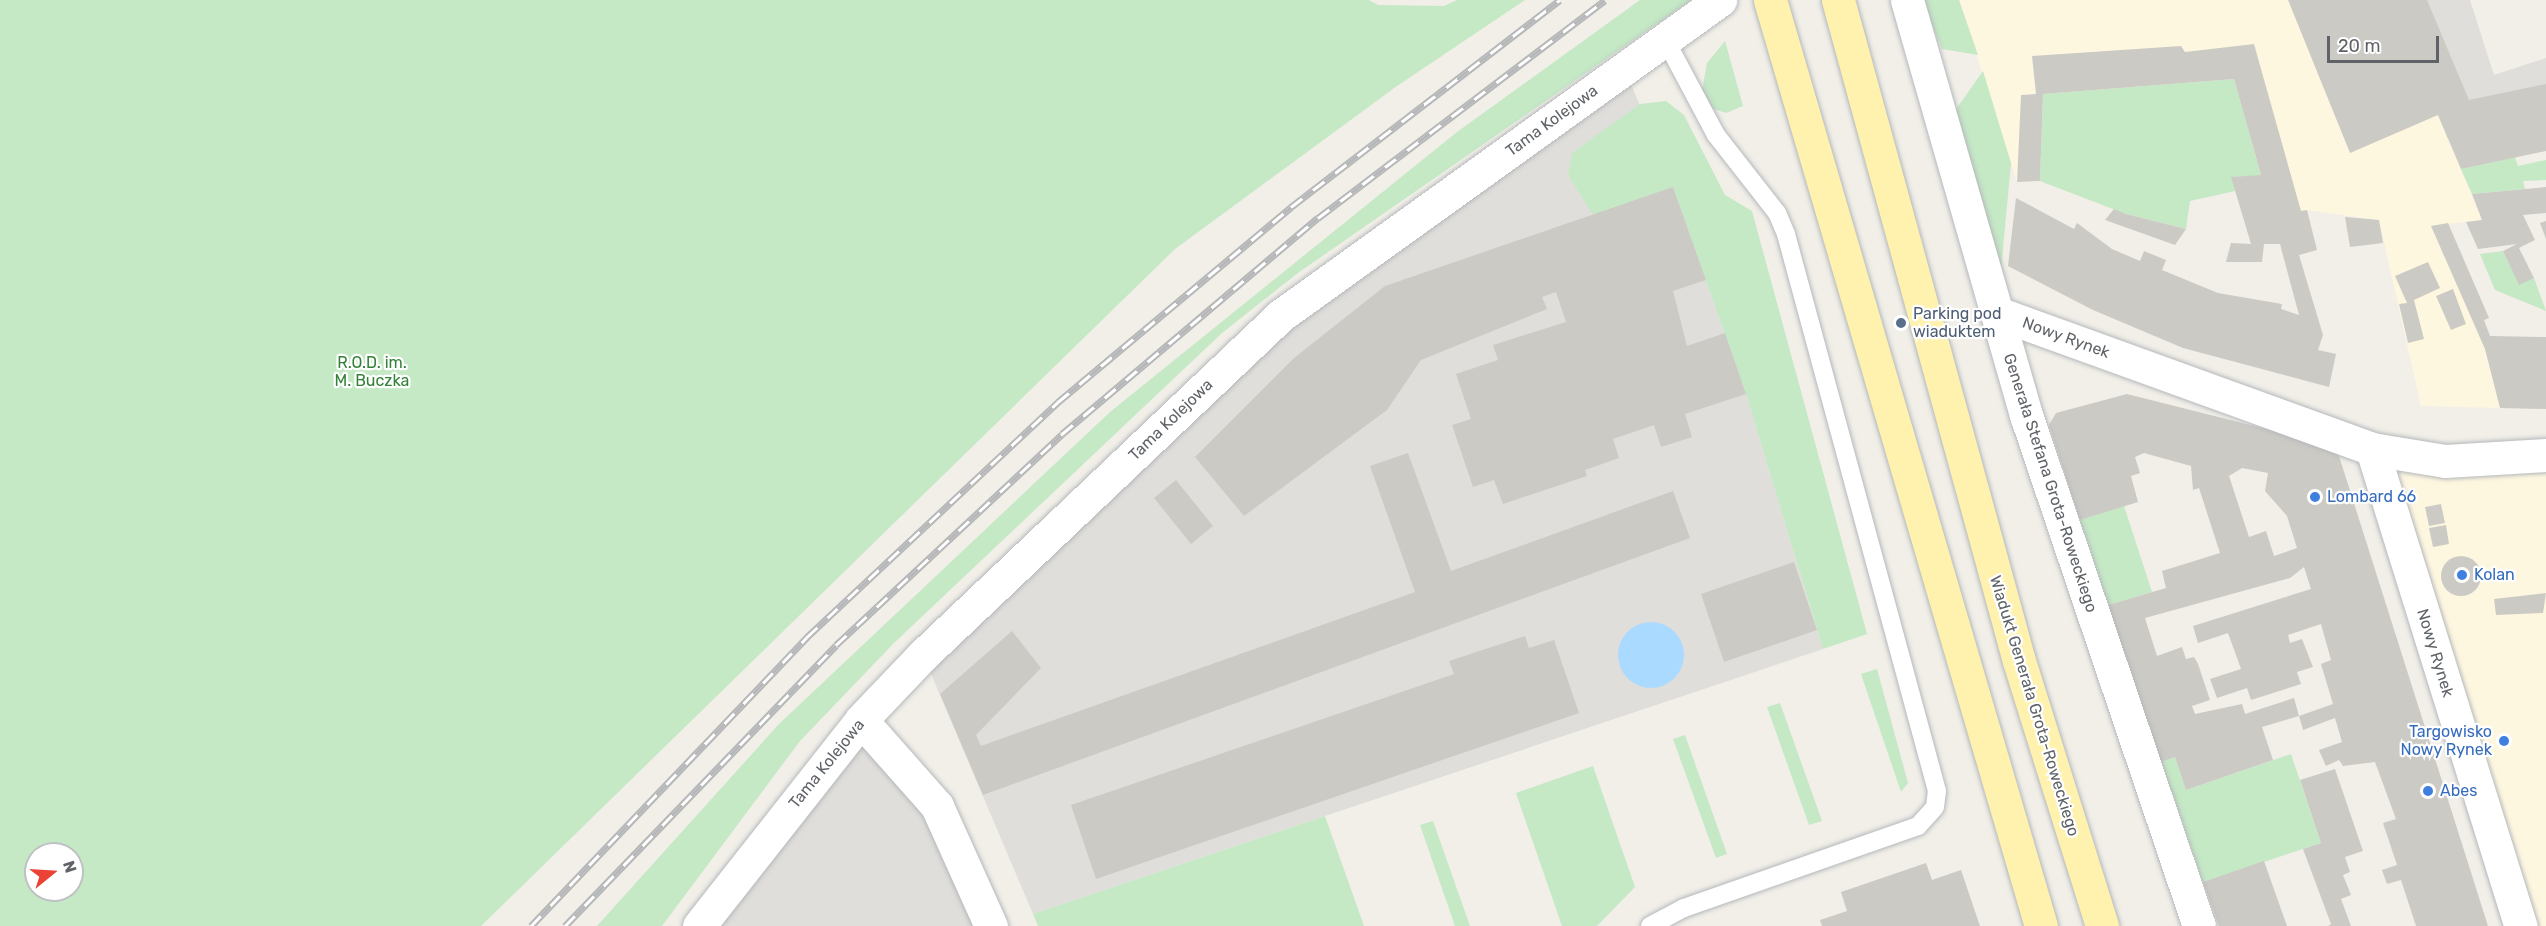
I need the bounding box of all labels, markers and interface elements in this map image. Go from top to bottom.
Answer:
scale bar [2330,24,2442,62]
text: 20 m [2338,35,2380,57]
street label: Tama Kolejowa [1502,81,1602,161]
place label: Parking pod wiaduktem [1913,304,2002,342]
street label: Nowy Rynek [2020,313,2112,363]
marker: Parking pod wiaduktem [1894,316,1908,330]
street label: Generała Stefana Grota-Roweckiego [1999,351,2101,615]
park label: R.O.D. im. M. Buczka [335,353,409,391]
street label: Tama Kolejowa [1125,375,1217,465]
place label: Lombard 66 [2327,487,2416,507]
marker: Lombard 66 [2308,490,2322,504]
place label: Kolan [2474,565,2515,585]
marker: Kolan [2455,568,2469,582]
street label: Wiadukt Generała Grota-Roweckiego [1985,573,2083,839]
street label: Nowy Rynek [2412,606,2458,700]
street label: Tama Kolejowa [785,716,869,812]
place label: Targowisko Nowy Rynek [2400,722,2492,760]
marker: Targowisko Nowy Rynek [2497,734,2511,748]
place label: Abes [2440,781,2477,801]
marker: Abes [2421,784,2435,798]
north arrow [24,842,84,902]
text: N [59,858,81,875]

